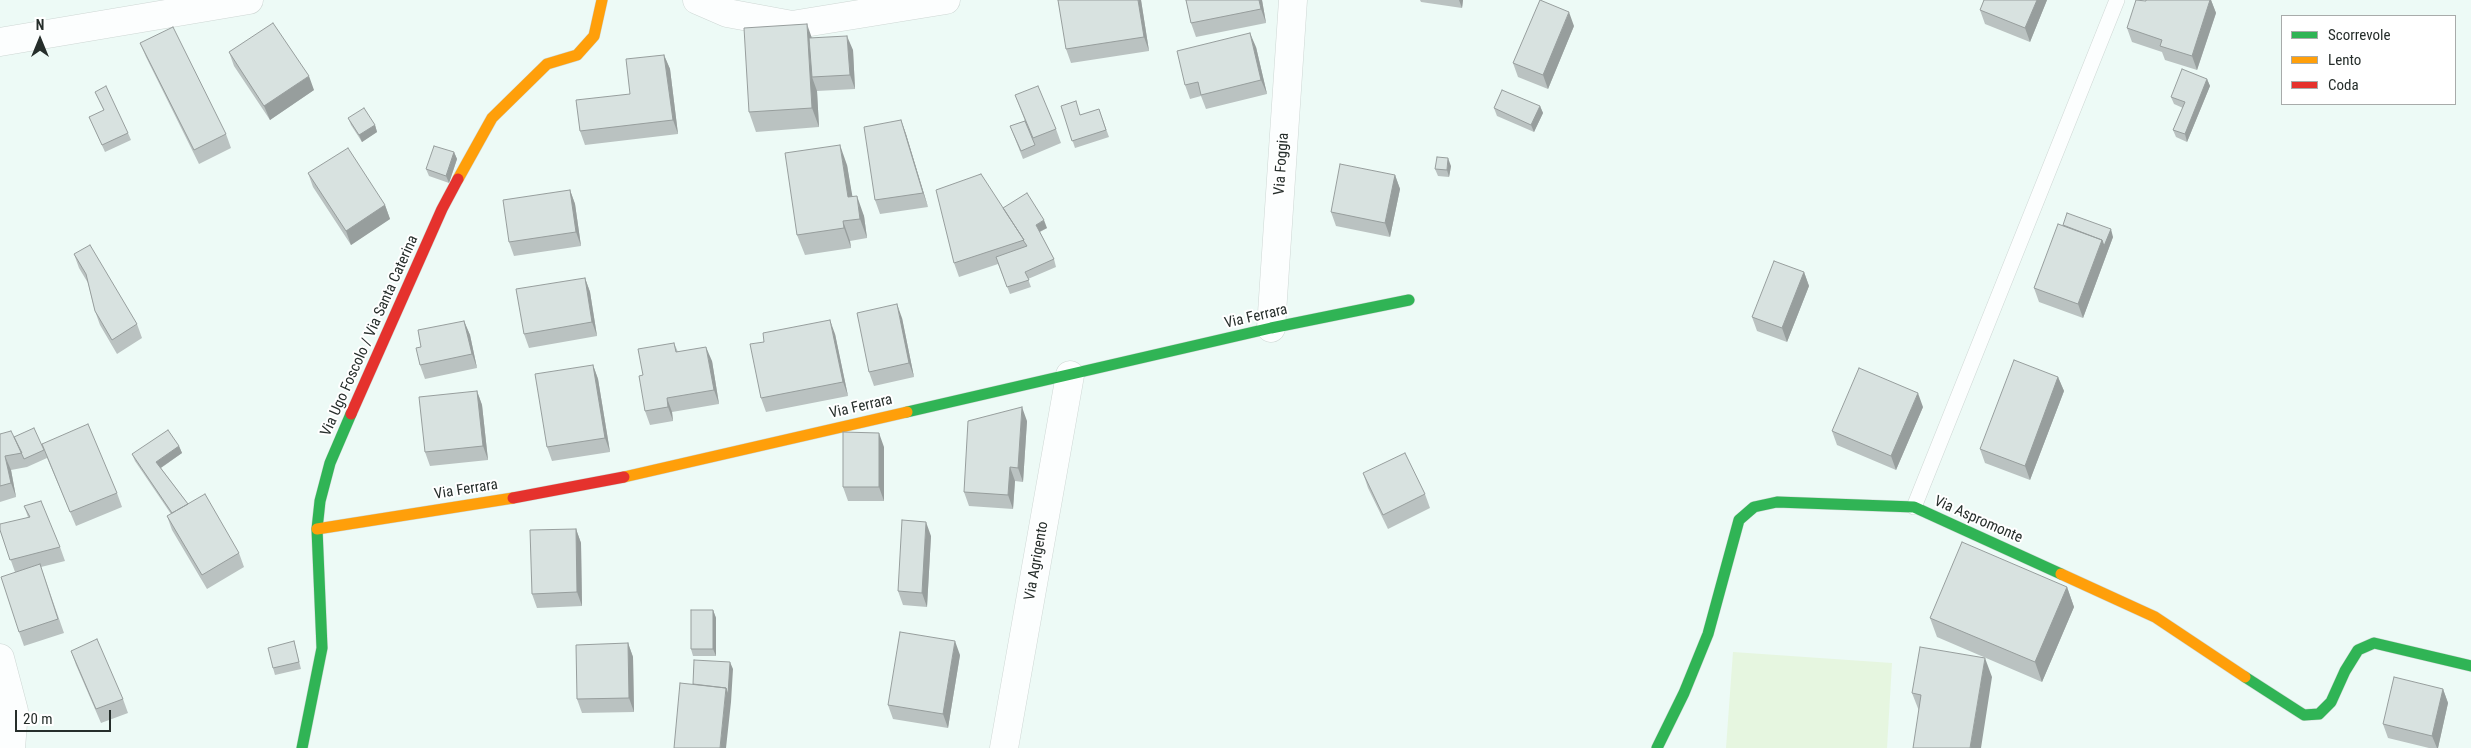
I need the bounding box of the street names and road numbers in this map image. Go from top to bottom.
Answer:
street label: Via Foggia [1271,132,1293,196]
street label: Via Ugo Foscolo / Via Santa Caterina [317,233,423,439]
street label: Via Ferrara [1223,301,1289,333]
street label: Via Ferrara [828,391,894,423]
street label: Via Ferrara [433,476,499,504]
street label: Via Aspromonte [1931,492,2025,548]
street label: Via Agrigento [1021,520,1053,602]

